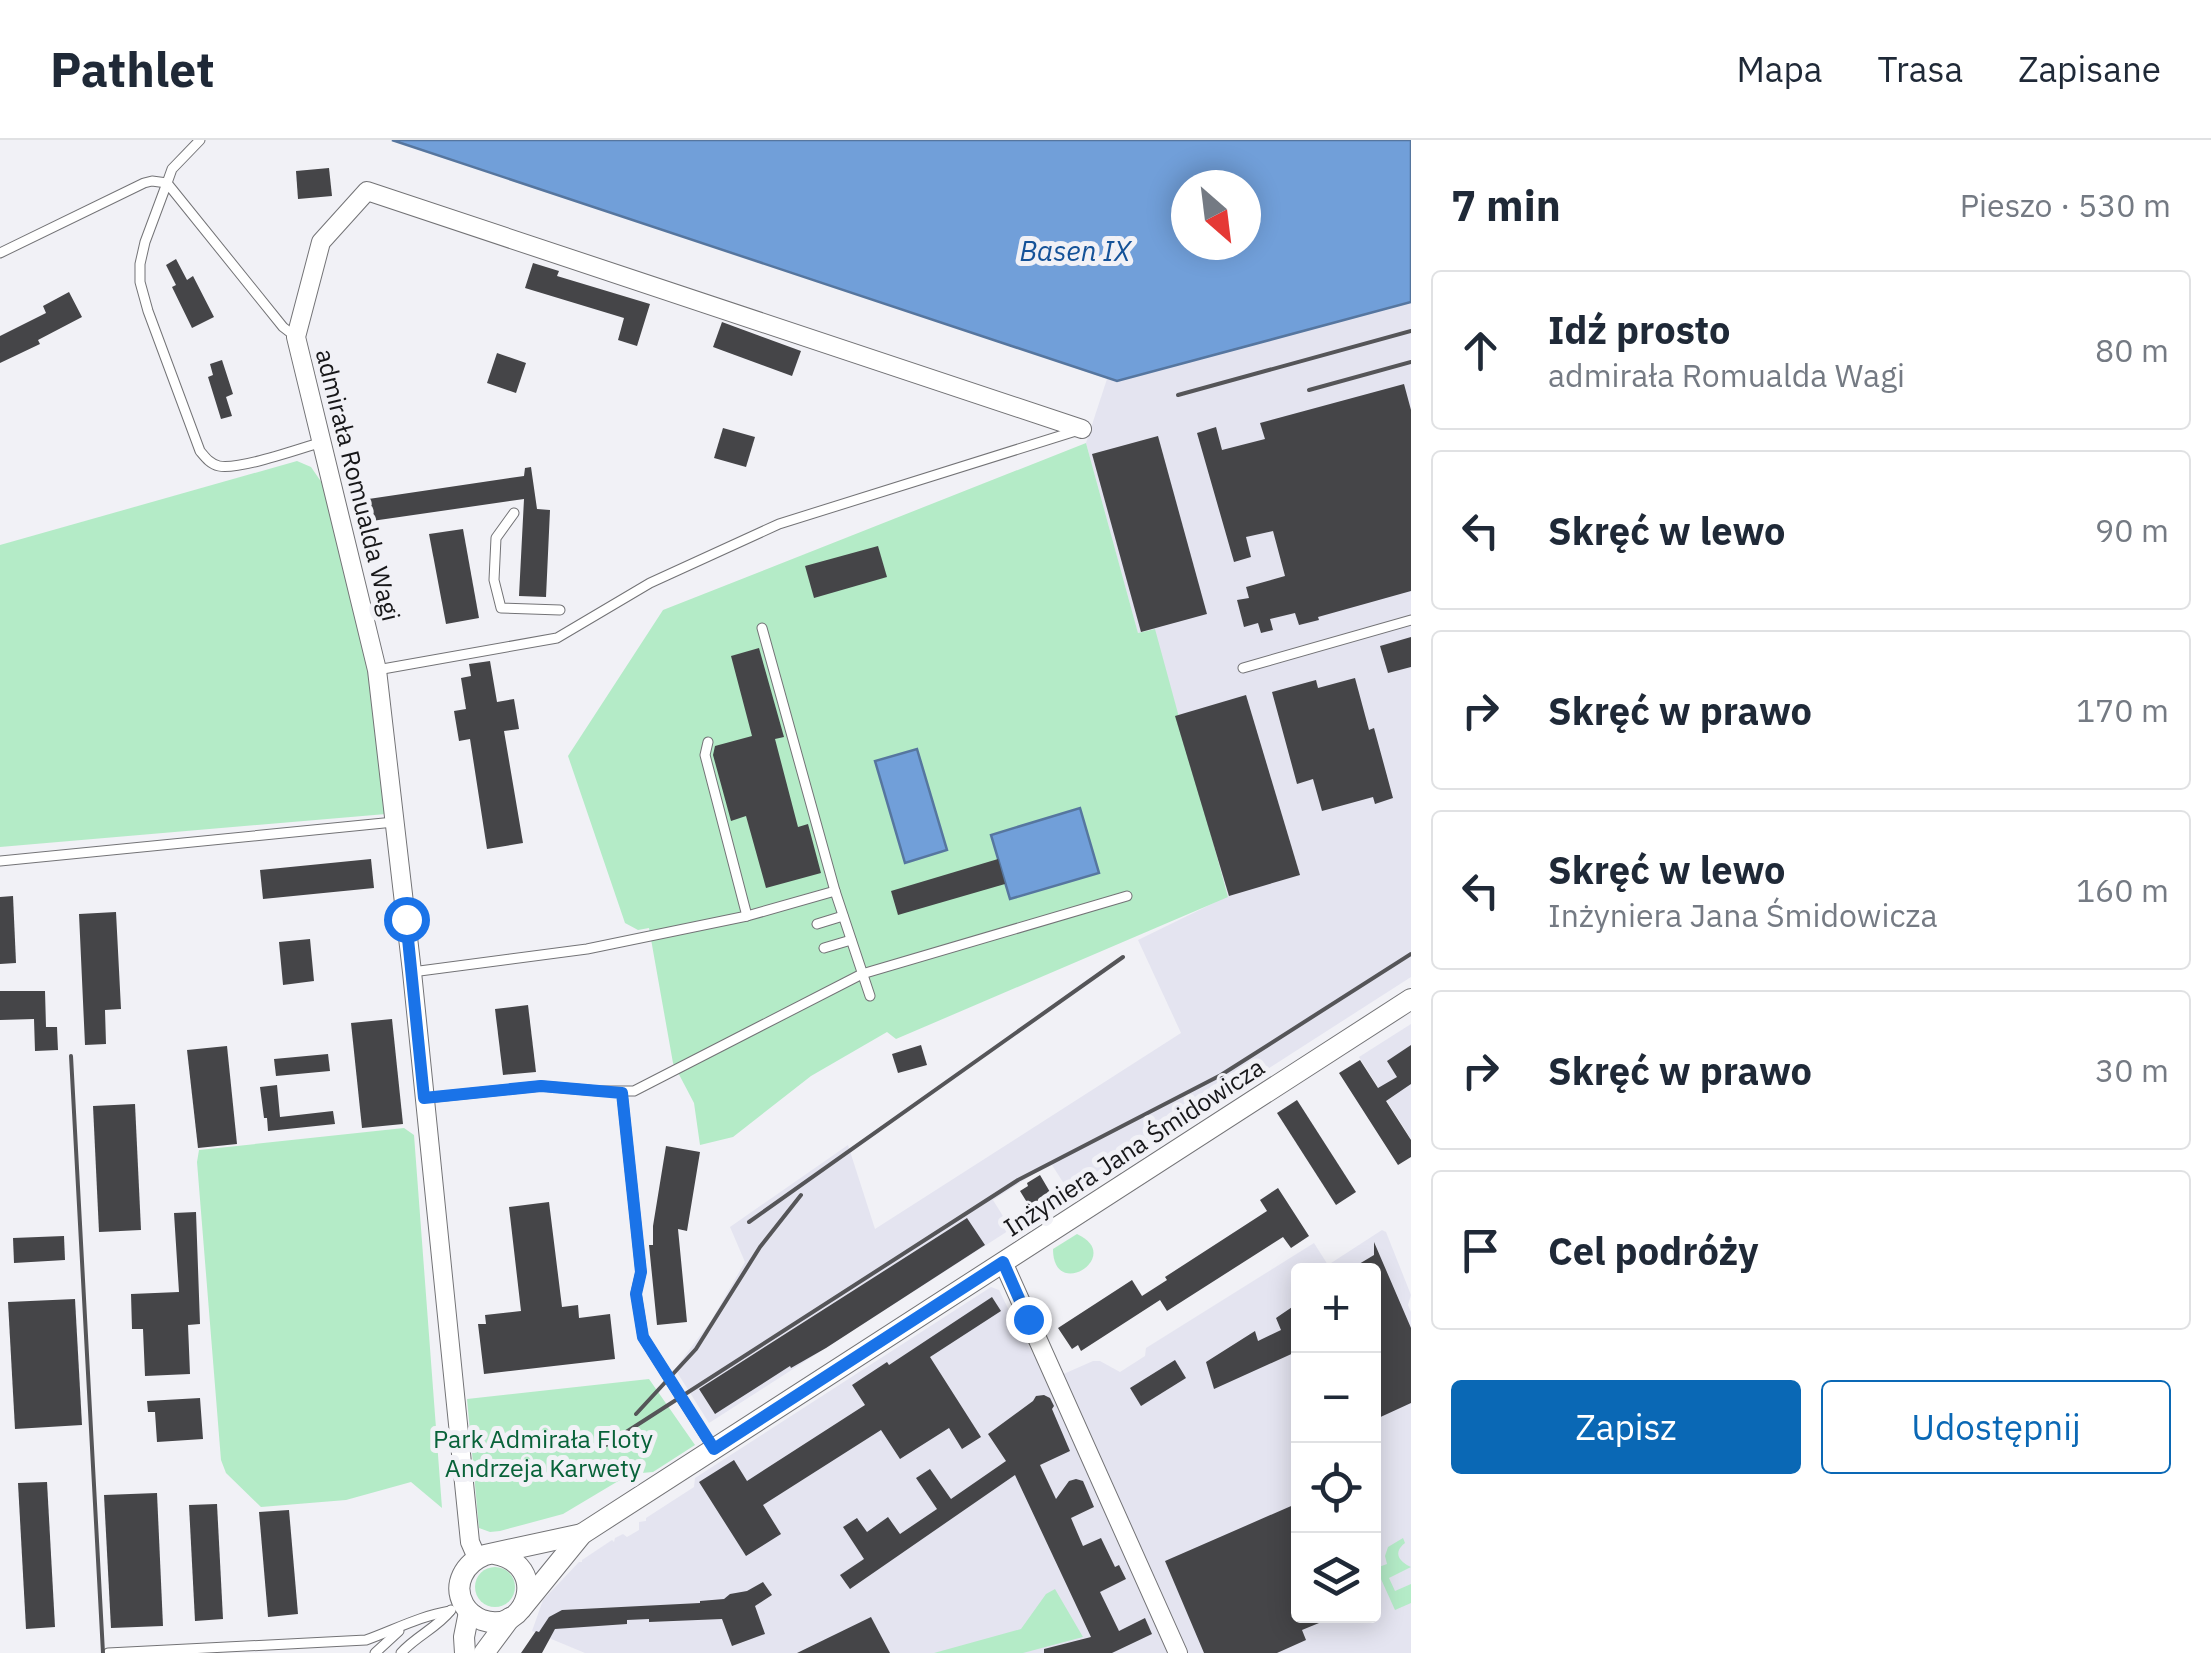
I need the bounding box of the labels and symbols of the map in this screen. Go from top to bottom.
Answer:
north arrow [1171,170,1261,260]
water label: Basen IX [1019,232,1133,269]
street label: admirała Romualda Wagi [309,346,408,624]
route start [384,897,430,943]
street label: Inżyniera Jana Śmidowicza [997,1050,1270,1243]
route end [1006,1297,1052,1343]
park label: Park Admirała Floty Andrzeja Karwety [433,1422,653,1484]

